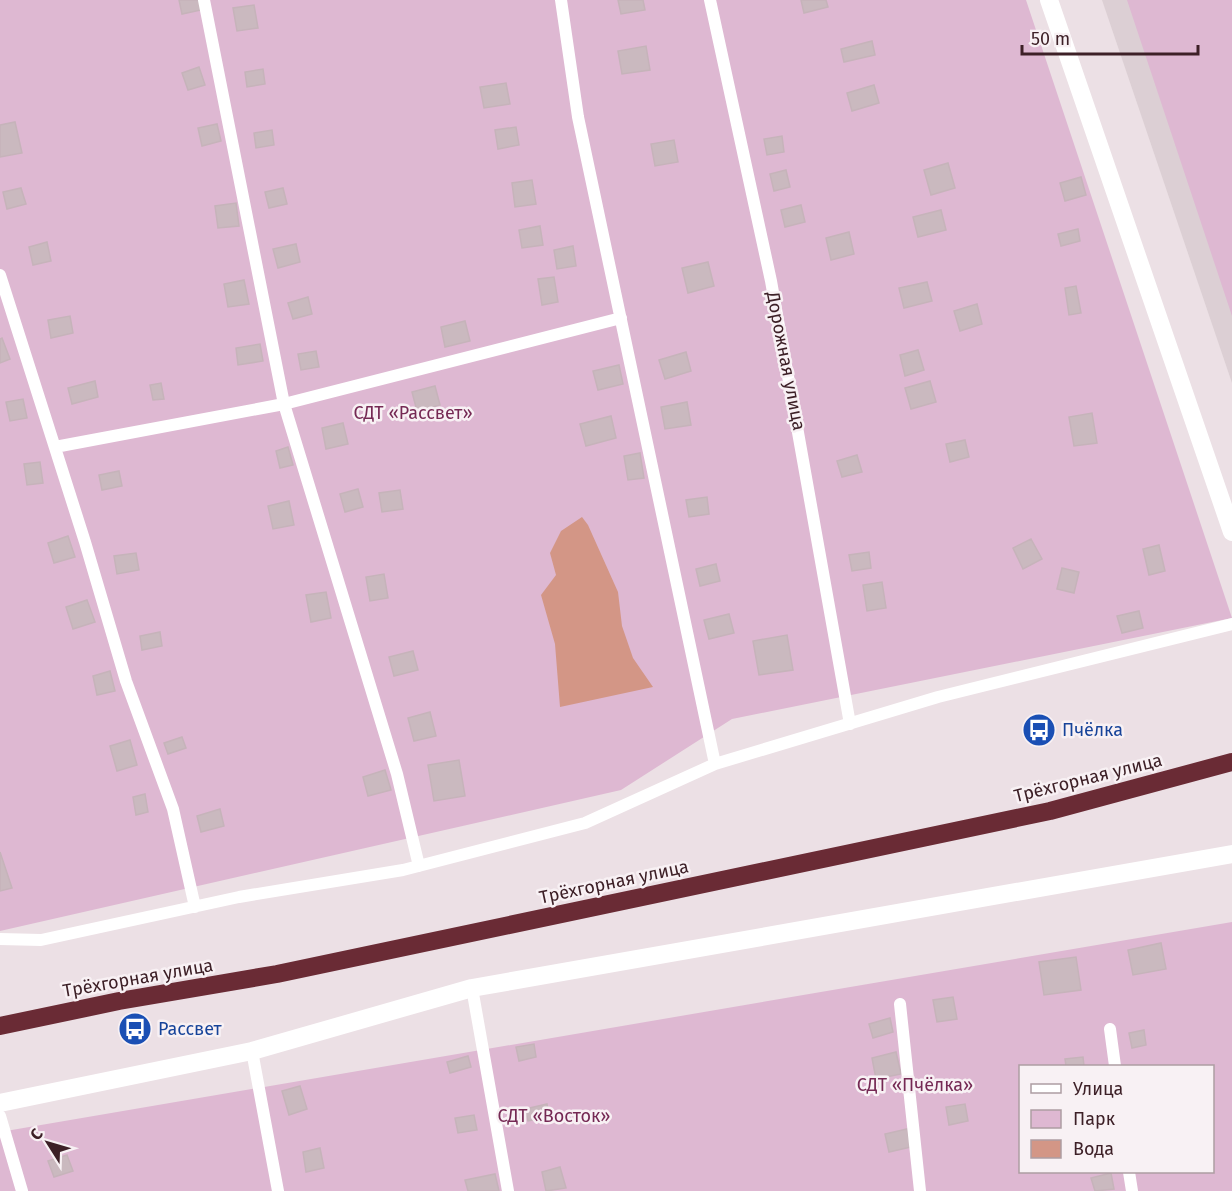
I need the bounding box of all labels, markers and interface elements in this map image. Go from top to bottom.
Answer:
scale bar [1022,18,1198,56]
text: 50 m [1031,28,1070,50]
street label: Дорожная улица [762,289,810,432]
park label: СДТ «Рассвет» [353,402,473,424]
bus stop icon: Пчёлка [1021,712,1057,748]
place label: Пчёлка [1062,719,1123,741]
street label: Трёхгорная улица [1012,749,1164,807]
street label: Трёхгорная улица [537,855,691,909]
street label: Трёхгорная улица [61,954,215,1002]
bus stop icon: Рассвет [117,1011,153,1047]
place label: Рассвет [158,1018,223,1040]
legend [1019,1065,1214,1173]
park label: СДТ «Пчёлка» [857,1074,973,1096]
text: Улица [1073,1078,1123,1100]
park label: СДТ «Восток» [497,1105,611,1127]
text: Парк [1073,1108,1116,1130]
north arrow [18,1113,78,1173]
text: С [26,1124,47,1144]
text: Вода [1073,1138,1114,1160]

